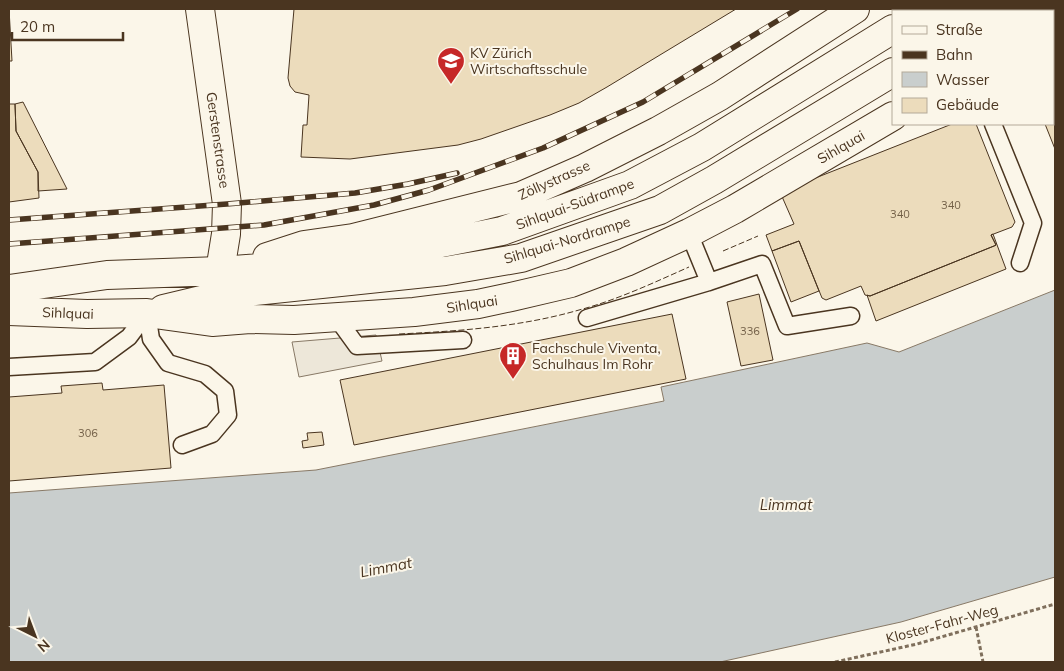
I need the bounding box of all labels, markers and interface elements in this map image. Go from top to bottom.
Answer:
scale bar [12,10,124,42]
legend [892,10,1054,125]
text: 20 m [20,17,55,36]
text: Straße [936,20,983,39]
place label: KV Zürich Wirtschaftsschule [470,44,587,78]
text: Bahn [936,45,973,64]
school or university icon: KV Zürich Wirtschaftsschule [436,46,466,85]
text: Wasser [936,70,990,89]
street label: Gerstenstrasse [202,91,234,189]
text: Gebäude [936,95,999,114]
street label: Sihlquai [814,126,868,168]
street label: Zöllystrasse [515,156,593,204]
street label: Sihlquai-Südrampe [513,174,637,234]
house number: 340 [941,198,961,212]
house number: 340 [890,207,910,221]
street label: Sihlquai-Nordrampe [502,212,632,268]
street label: Sihlquai [445,291,499,317]
street label: Sihlquai [42,303,94,323]
house number: 336 [740,324,760,338]
place label: Fachschule Viventa, Schulhaus Im Rohr [532,339,661,373]
building icon: Fachschule Viventa, Schulhaus Im Rohr [498,341,528,380]
house number: 306 [78,426,98,440]
water label: Limmat [760,495,813,514]
water label: Limmat [358,553,414,581]
street label: Kloster-Fahr-Weg [884,600,1000,648]
north arrow [10,611,60,661]
text: N [34,635,54,656]

